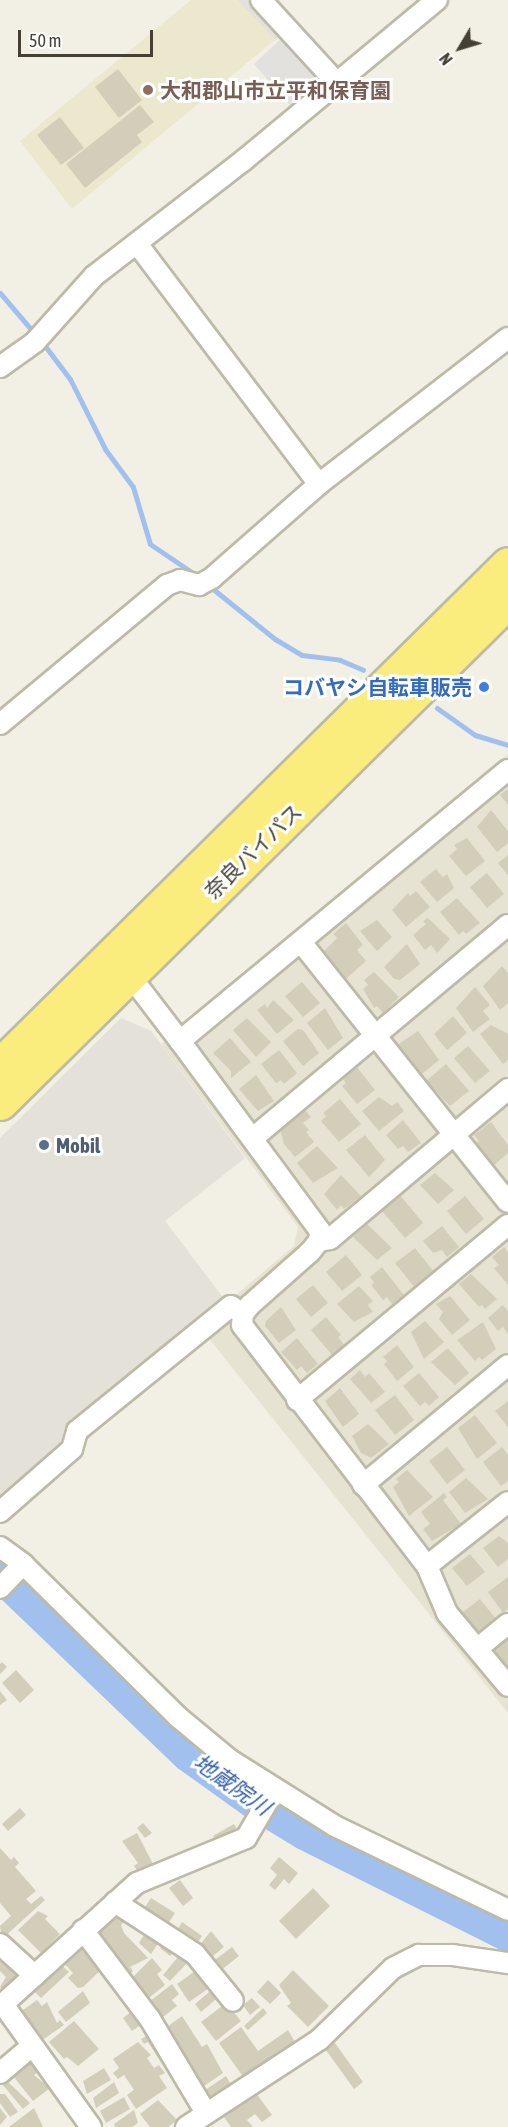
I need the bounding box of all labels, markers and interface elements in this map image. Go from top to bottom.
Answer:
scale bar [21,18,156,56]
north arrow [430,18,490,78]
text: 50 m [29,30,61,51]
text: N [436,50,456,68]
place label: 大和郡山市立平和保育園 [160,77,391,103]
marker: 大和郡山市立平和保育園 [141,83,155,97]
place label: コバヤシ自転車販売 [283,674,472,700]
marker: コバヤシ自転車販売 [477,680,491,694]
street label: 奈良バイパス [199,798,307,904]
place label: Mobil [56,1132,100,1158]
marker: Mobil [37,1138,51,1152]
water label: 地蔵院川 [188,1749,276,1821]

